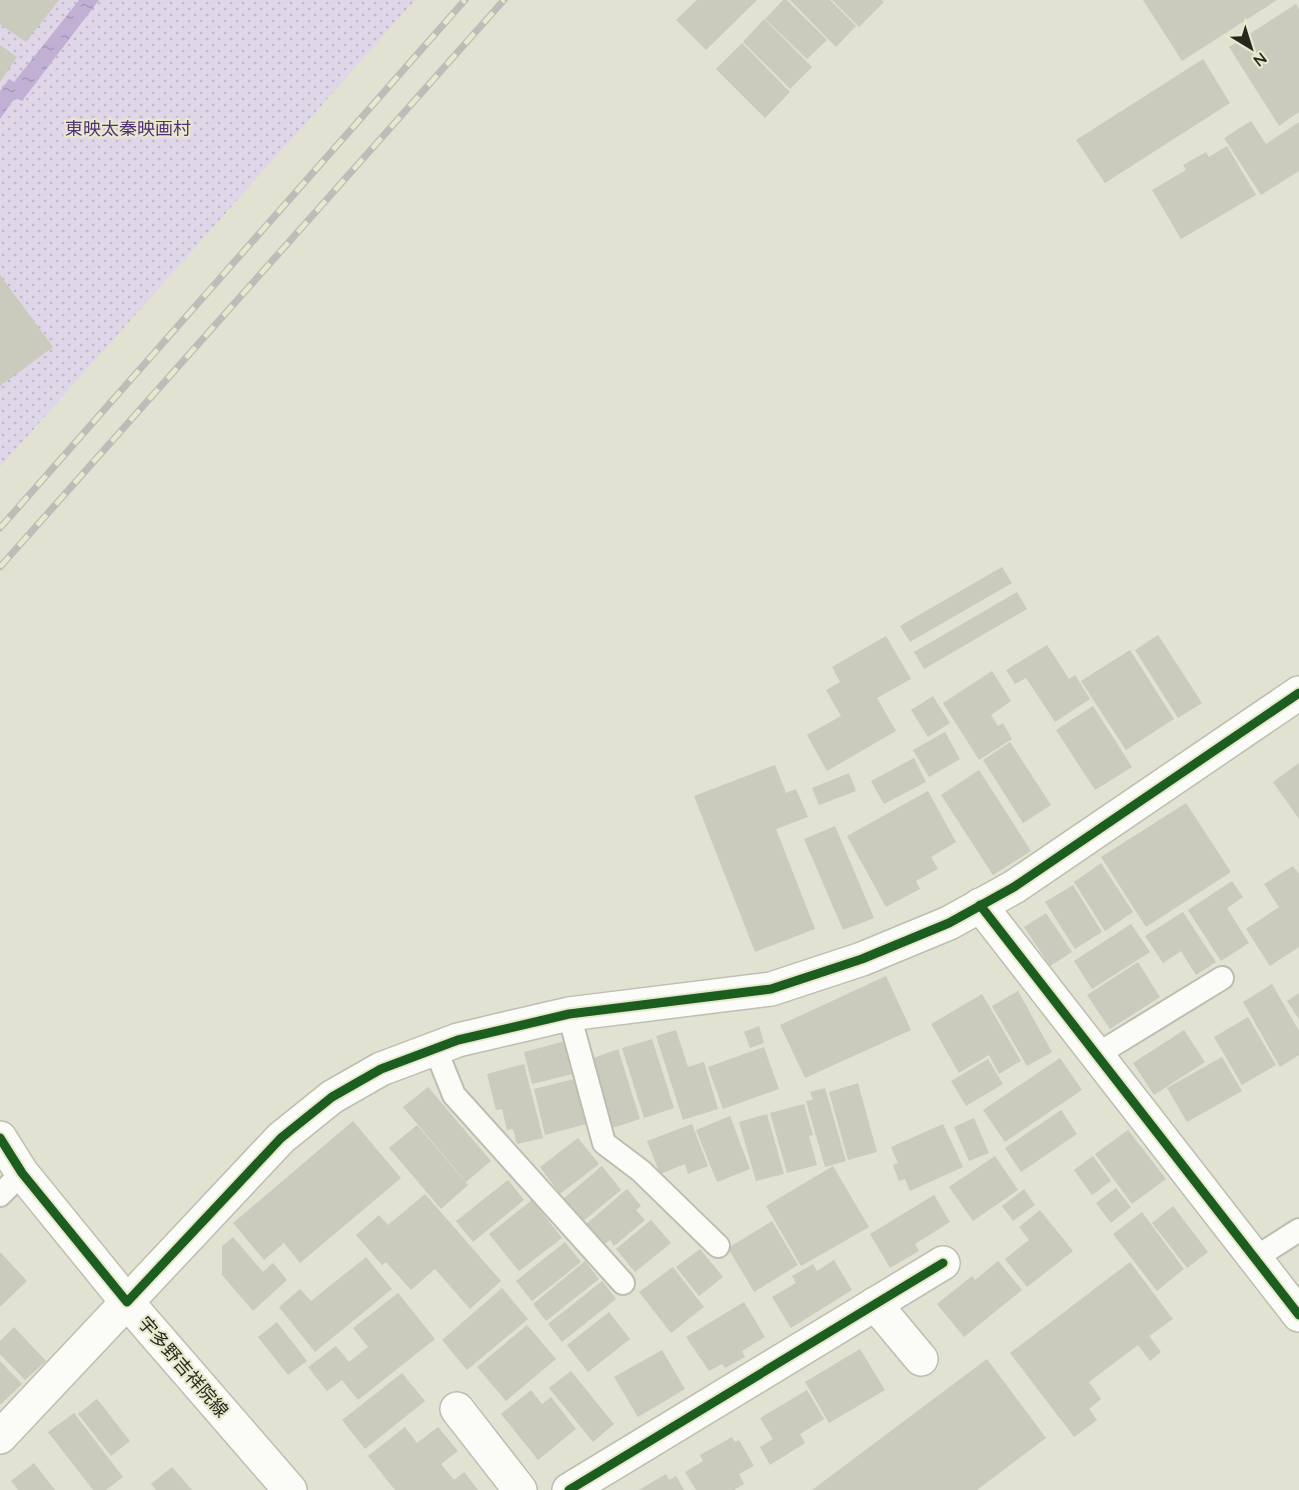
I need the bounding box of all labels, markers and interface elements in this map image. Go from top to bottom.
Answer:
north arrow [1221,18,1281,78]
text: N [1249,48,1271,71]
park label: 東映太秦映画村 [65,117,191,140]
street label: 宇多野吉祥院線 [133,1312,233,1422]

